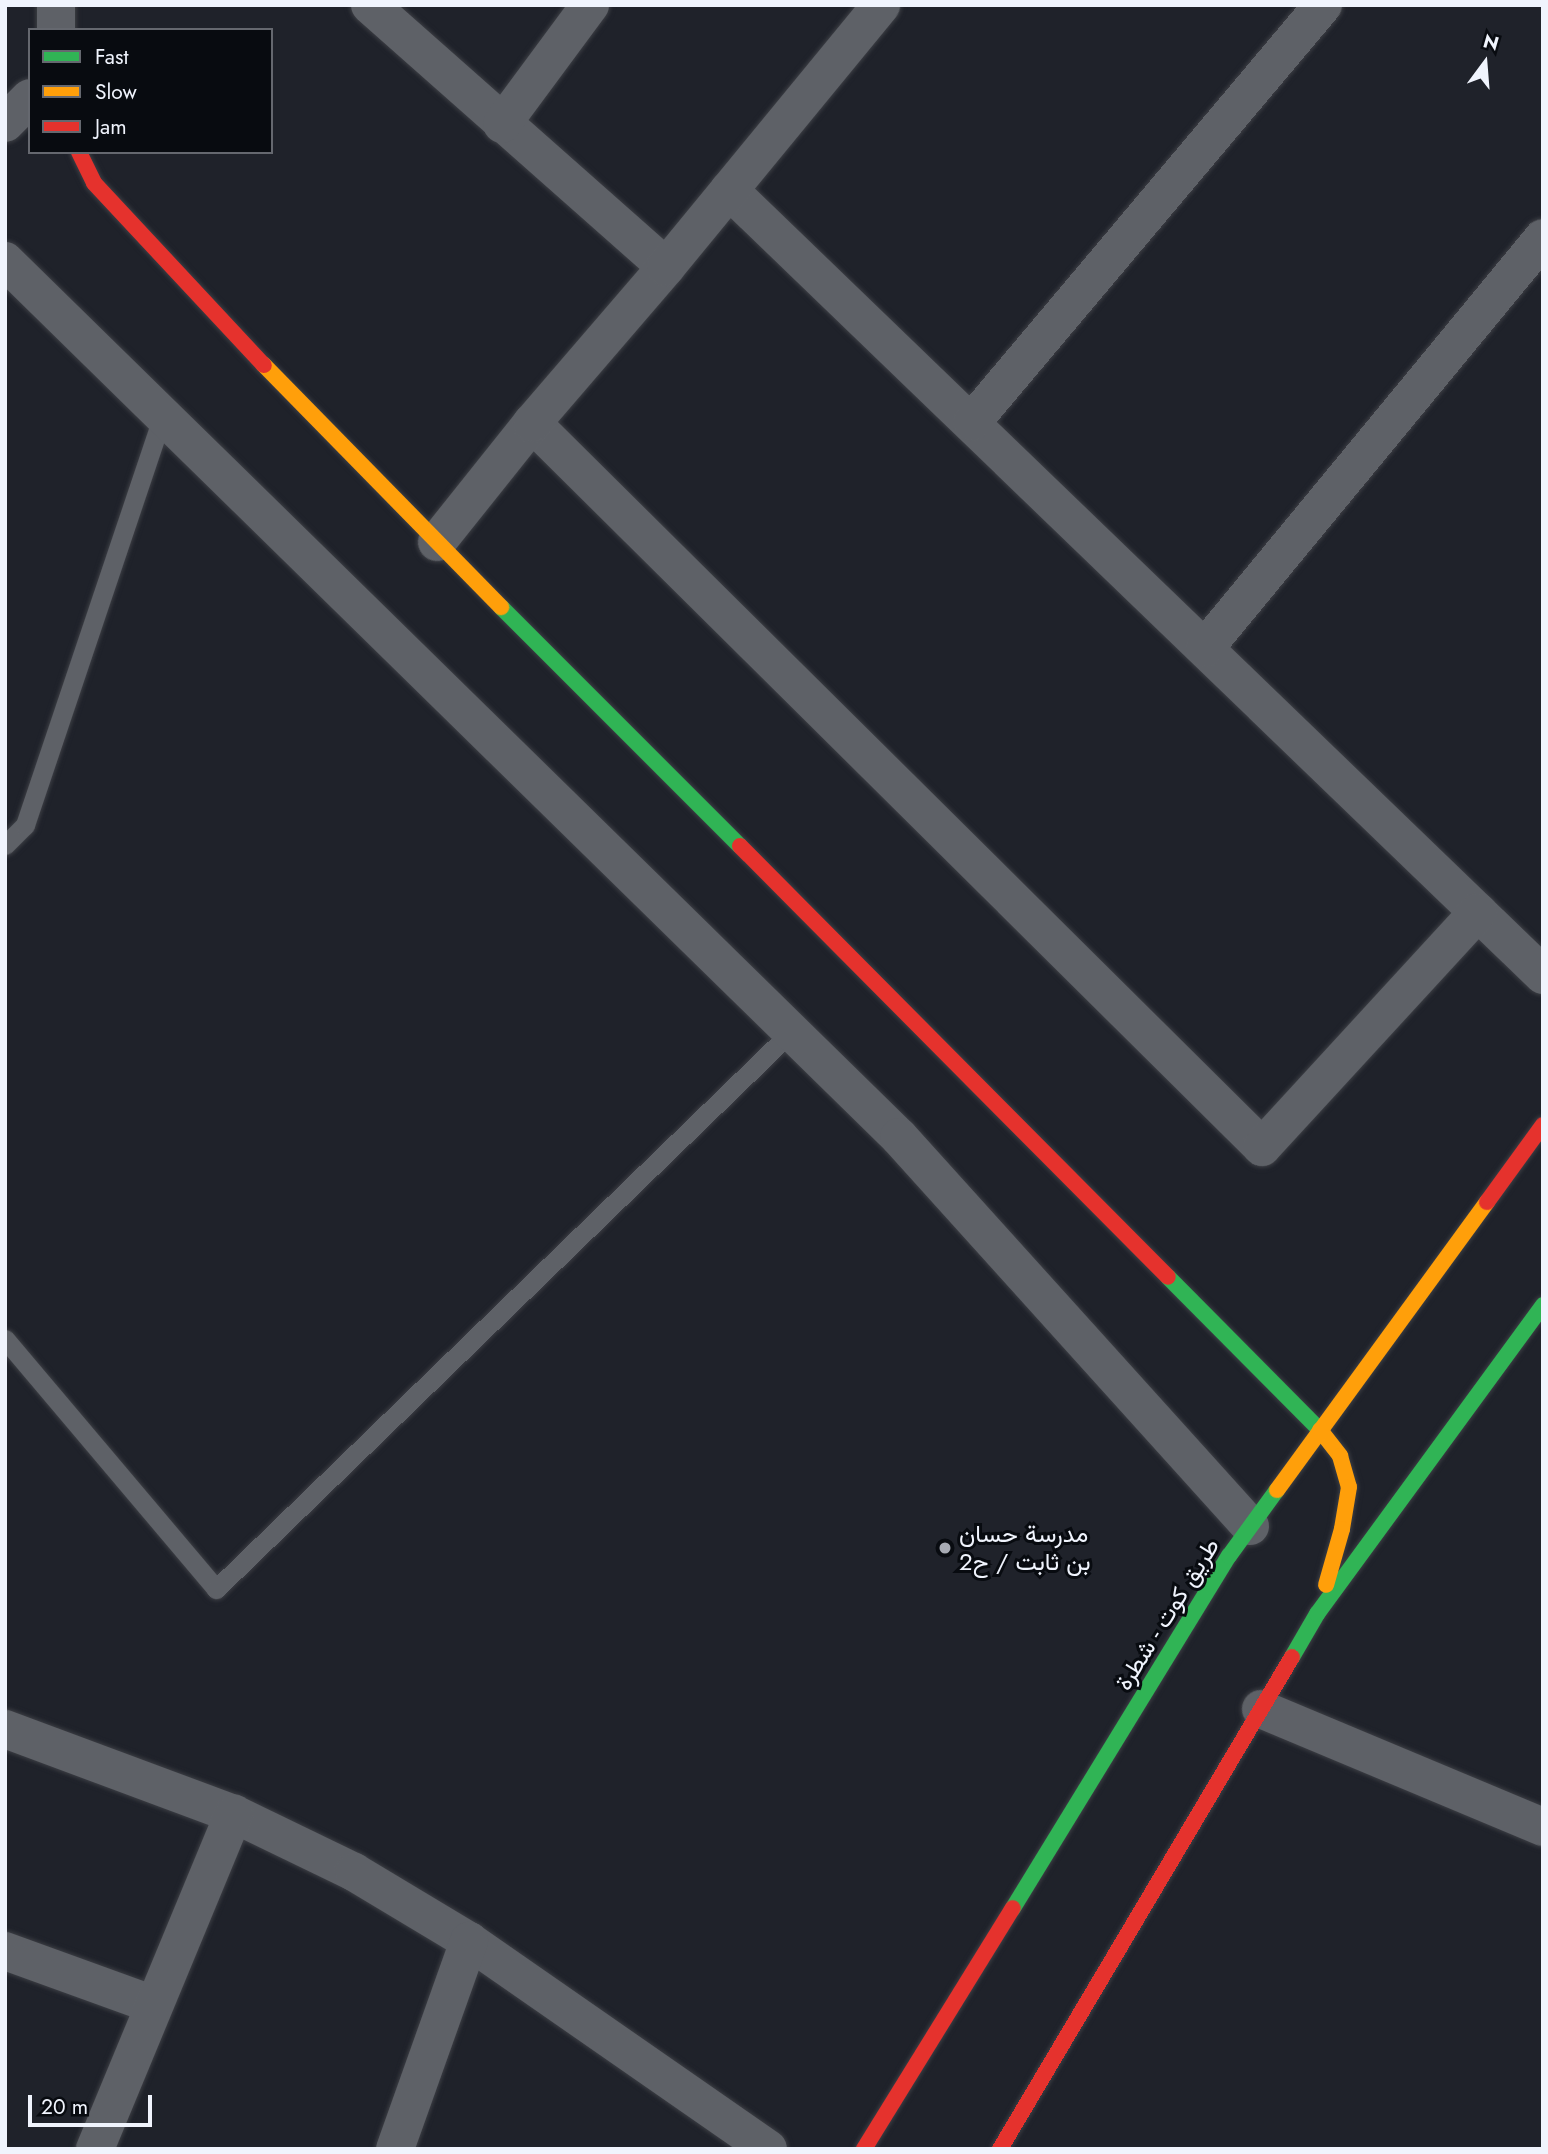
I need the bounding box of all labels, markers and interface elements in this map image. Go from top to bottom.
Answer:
text: N [1480,27,1502,57]
legend [28,28,273,154]
north arrow [1450,28,1520,98]
text: Fast [95,42,128,72]
text: Slow [95,77,137,107]
text: Jam [95,112,127,142]
place label: مدرسة حسان بن ثابت / ح2 [959,1520,1091,1576]
street label: طريق كوت - شطرة [1109,1533,1225,1695]
marker: مدرسة حسان بن ثابت / ح2 [937,1540,953,1556]
scale bar [32,2080,156,2124]
text: 20 m [41,2092,88,2122]

